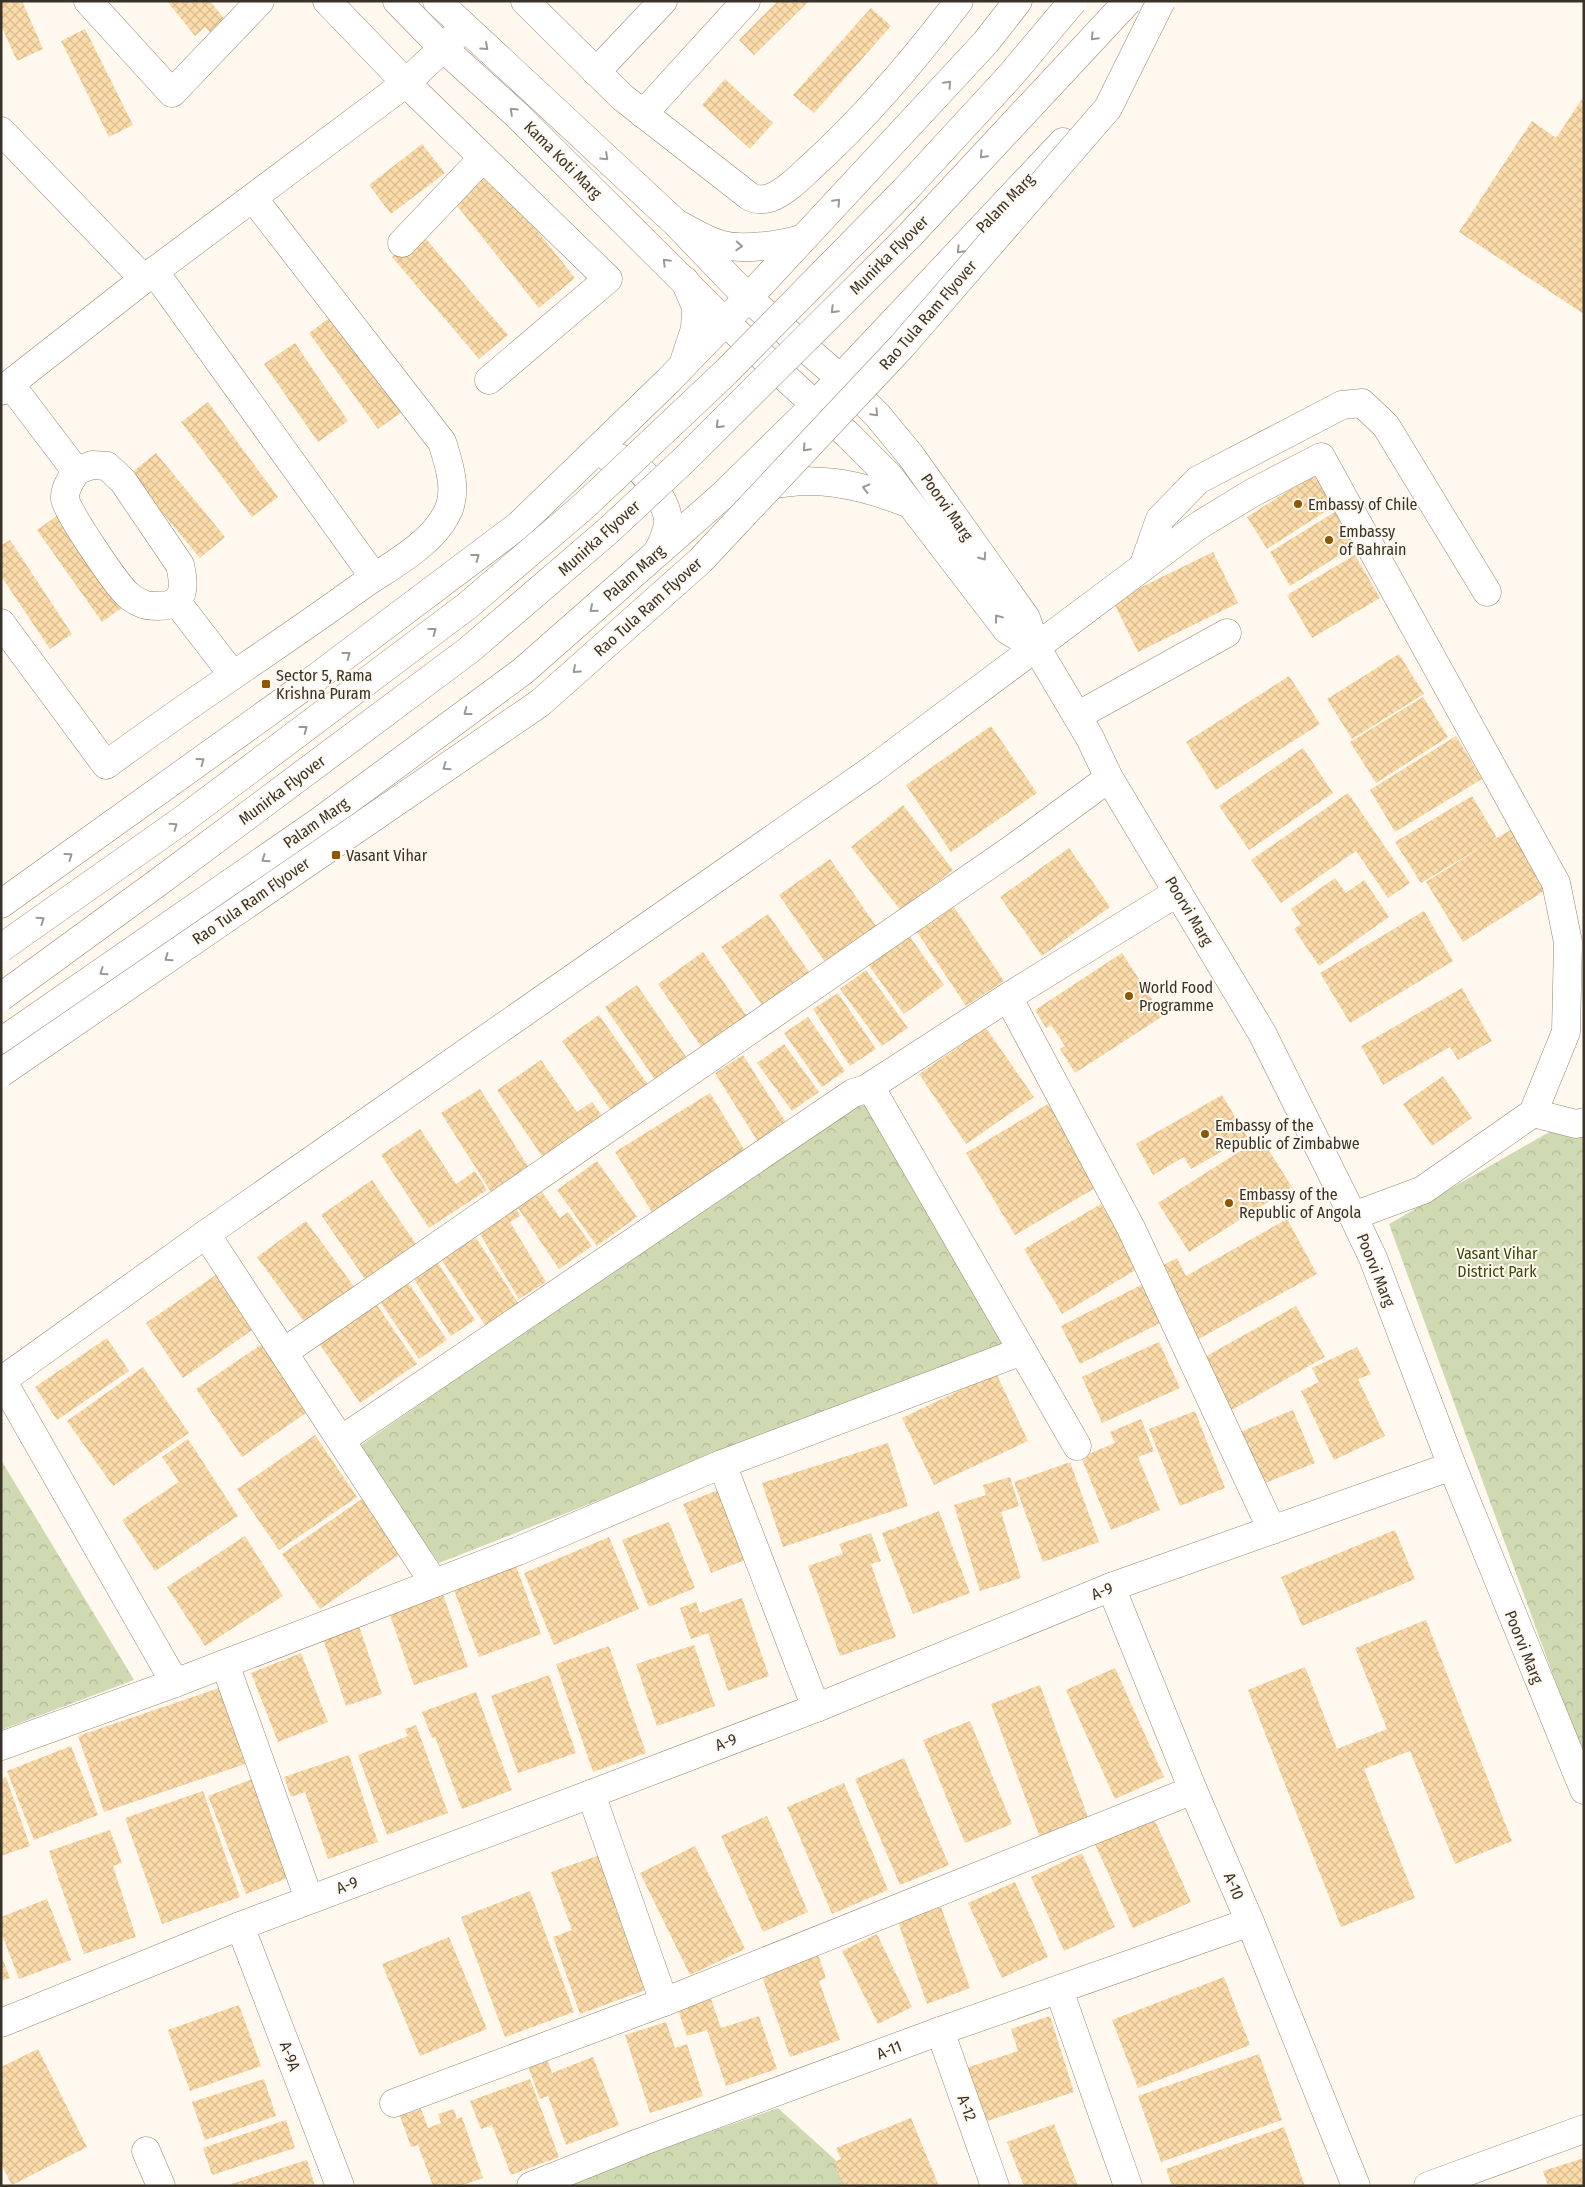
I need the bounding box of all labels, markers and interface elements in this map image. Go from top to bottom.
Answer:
one-way arrow [1091,31,1100,40]
one-way arrow [480,41,489,50]
one-way arrow [942,80,951,89]
one-way arrow [509,108,518,117]
street label: Kama Koti Marg [520,117,606,203]
one-way arrow [980,150,989,159]
one-way arrow [599,151,608,160]
street label: Palam Marg [972,169,1038,237]
one-way arrow [831,199,840,208]
street label: Munirka Flyover [846,211,933,298]
one-way arrow [735,240,743,251]
one-way arrow [957,245,966,254]
street label: Rao Tula Ram Flyover [875,256,981,374]
one-way arrow [663,259,672,268]
one-way arrow [831,305,840,314]
one-way arrow [869,408,878,417]
one-way arrow [716,419,725,428]
one-way arrow [803,442,812,451]
street label: Poorvi Marg [917,470,977,545]
one-way arrow [861,483,870,494]
place label: Embassy of Chile [1308,495,1418,514]
street label: Munirka Flyover [554,496,644,580]
marker: Embassy of Chile [1292,498,1304,510]
place label: Embassy of Bahrain [1339,522,1407,559]
marker: Embassy of Bahrain [1323,534,1335,546]
street label: Palam Marg [599,541,669,605]
one-way arrow [977,551,986,561]
street label: Rao Tula Ram Flyover [590,553,706,661]
one-way arrow [471,554,480,563]
one-way arrow [590,604,599,612]
one-way arrow [995,614,1004,624]
one-way arrow [427,628,437,637]
one-way arrow [341,652,351,661]
one-way arrow [573,664,582,673]
place label: Sector 5, Rama Krishna Puram [276,666,373,703]
marker: Sector 5, Rama Krishna Puram [260,678,272,690]
one-way arrow [463,706,473,715]
one-way arrow [298,726,308,735]
street label: Munirka Flyover [235,751,329,829]
one-way arrow [195,758,205,767]
one-way arrow [443,761,452,770]
street label: Palam Marg [280,793,353,852]
one-way arrow [168,823,178,832]
place label: Vasant Vihar [346,846,428,865]
marker: Vasant Vihar [330,849,342,861]
one-way arrow [63,853,72,861]
street label: Rao Tula Ram Flyover [189,853,314,949]
one-way arrow [261,853,271,862]
street label: Poorvi Marg [1161,873,1217,949]
one-way arrow [35,917,45,926]
one-way arrow [165,952,174,961]
one-way arrow [99,966,109,975]
place label: World Food Programme [1139,978,1214,1015]
marker: World Food Programme [1123,990,1135,1002]
place label: Embassy of the Republic of Zimbabwe [1215,1116,1360,1153]
marker: Embassy of the Republic of Zimbabwe [1199,1128,1211,1140]
place label: Embassy of the Republic of Angola [1239,1185,1361,1222]
marker: Embassy of the Republic of Angola [1223,1197,1235,1209]
street label: Poorvi Marg [1353,1231,1399,1310]
park label: Vasant Vihar District Park [1456,1244,1538,1281]
street label: A-9 [1088,1578,1116,1604]
street label: Poorvi Marg [1501,1608,1547,1687]
street label: A-9 [712,1729,740,1755]
street label: A-10 [1220,1870,1248,1902]
street label: A-9 [334,1872,361,1898]
street label: A-11 [874,2037,904,2063]
street label: A-9A [276,2039,304,2074]
street label: A-12 [954,2092,980,2124]

